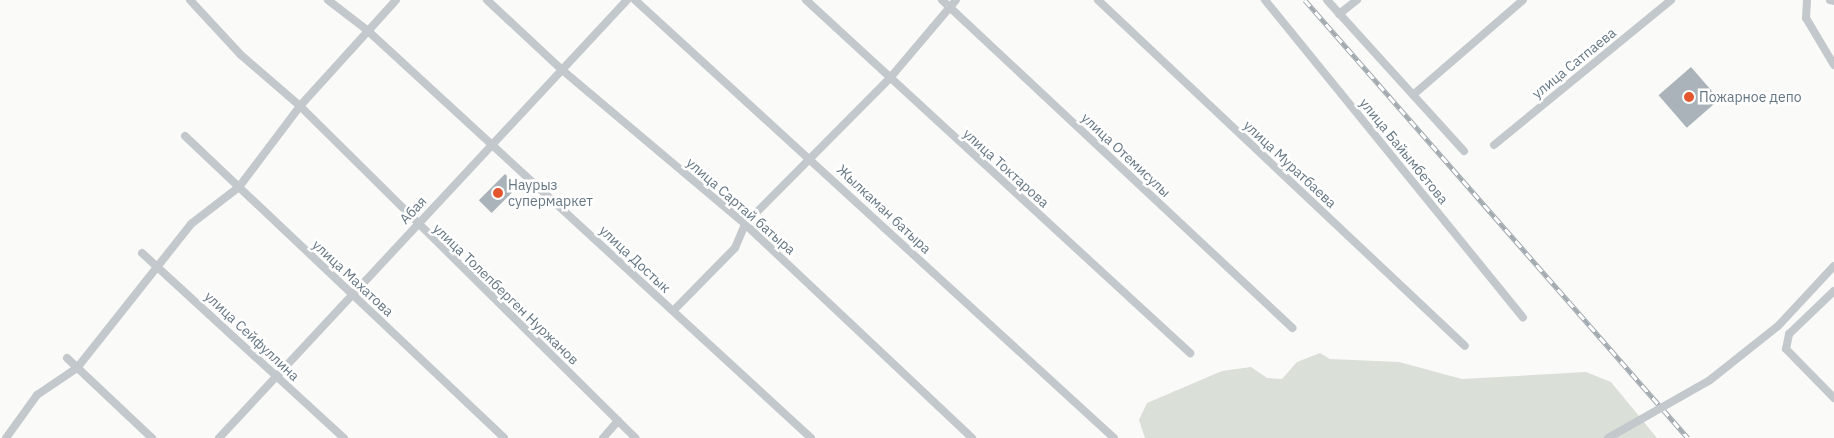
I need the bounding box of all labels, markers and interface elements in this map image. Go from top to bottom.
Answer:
street label: улица Сатпаева [1529,24,1619,102]
place label: Пожарное депо [1699,89,1802,105]
marker: Пожарное депо [1683,91,1695,103]
street label: улица Байымбетова [1356,95,1452,207]
street label: улица Отемисулы [1078,109,1174,201]
street label: улица Муратбаева [1240,117,1340,211]
street label: улица Токтарова [960,125,1052,211]
street label: улица Сартай батыра [683,154,799,258]
street label: Жылкаман батыра [833,161,935,257]
place label: Наурыз супермаркет [508,177,593,210]
marker: Наурыз супермаркет [492,187,504,199]
street label: Абая [396,193,430,227]
street label: улица Толепберген Нуржанов [430,220,582,368]
street label: улица Достык [596,222,674,296]
street label: улица Махатова [309,236,397,320]
street label: улица Сейфуллина [201,288,303,384]

